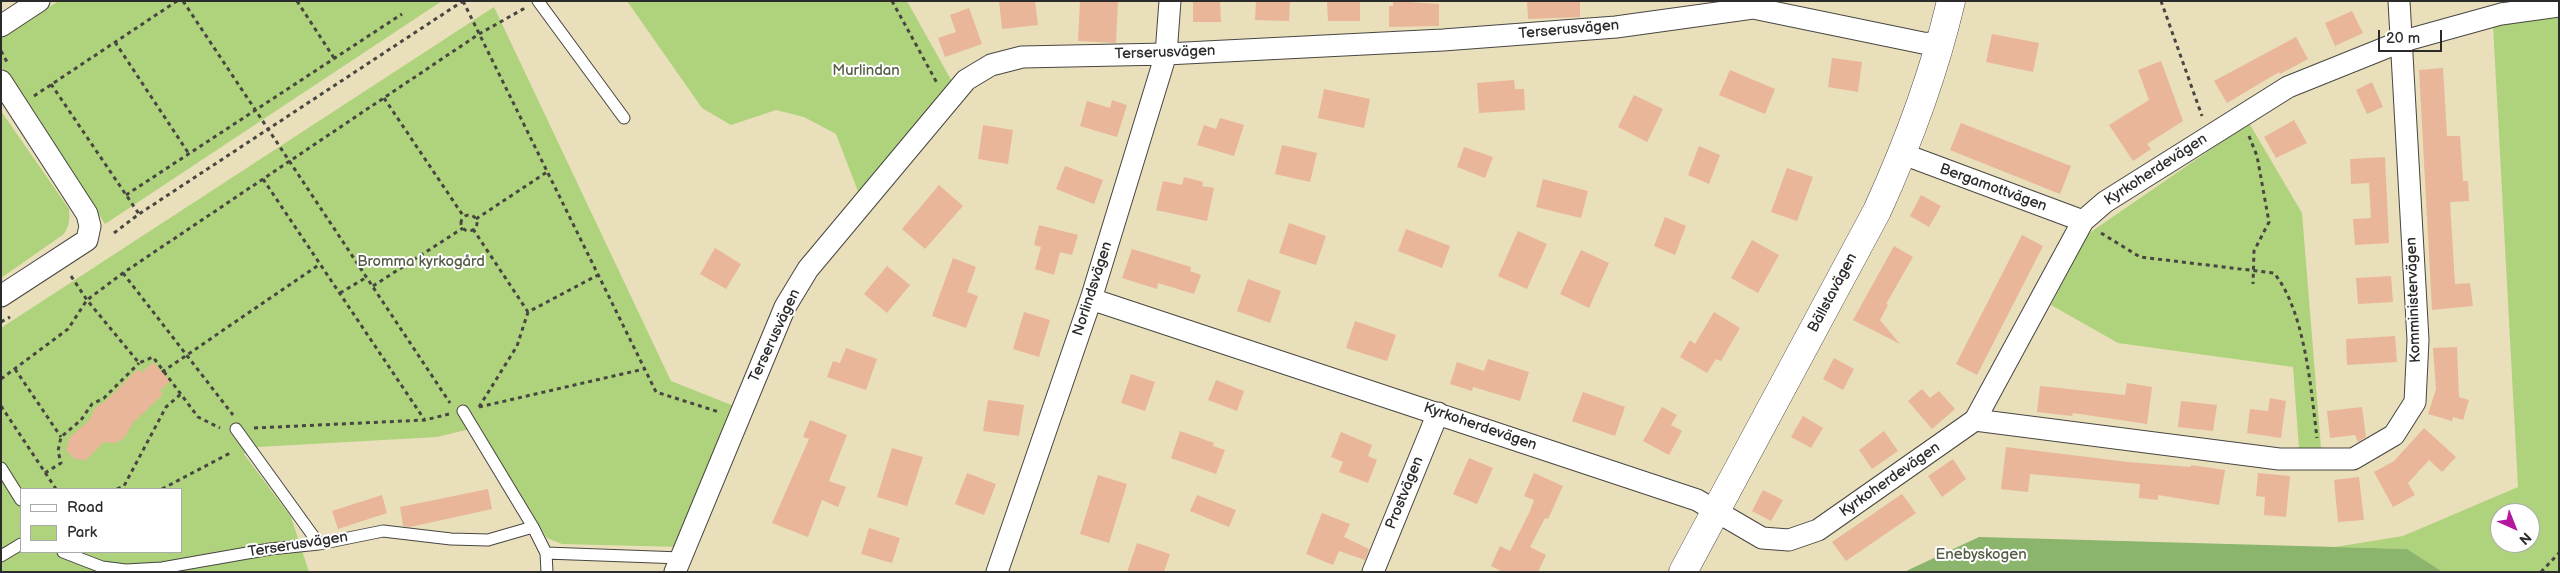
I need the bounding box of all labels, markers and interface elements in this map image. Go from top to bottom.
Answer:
street label: Terserusvägen [1518,17,1620,43]
scale bar [2380,20,2444,52]
text: 20 m [2386,29,2420,48]
street label: Terserusvägen [1114,42,1216,64]
park label: Murlindan [832,62,900,80]
street label: Kyrkoherdevägen [2101,130,2211,210]
street label: Bergamottvägen [1937,160,2049,216]
street label: Komministervägen [2403,237,2425,363]
street label: Norlindsvägen [1069,240,1117,338]
street label: Bällstavägen [1805,250,1861,336]
park label: Bromma kyrkogård [357,253,485,271]
street label: Terserusvägen [746,287,804,385]
street label: Kyrkoherdevägen [1421,399,1539,455]
street label: Kyrkoherdevägen [1836,439,1944,521]
street label: Prostvägen [1382,454,1428,532]
legend [20,488,182,553]
text: Road [67,498,103,517]
north arrow [2490,503,2540,553]
text: Park [67,523,97,542]
street label: Terserusvägen [247,528,349,562]
text: N [2515,529,2535,548]
park label: Enebyskogen [1935,546,2027,564]

